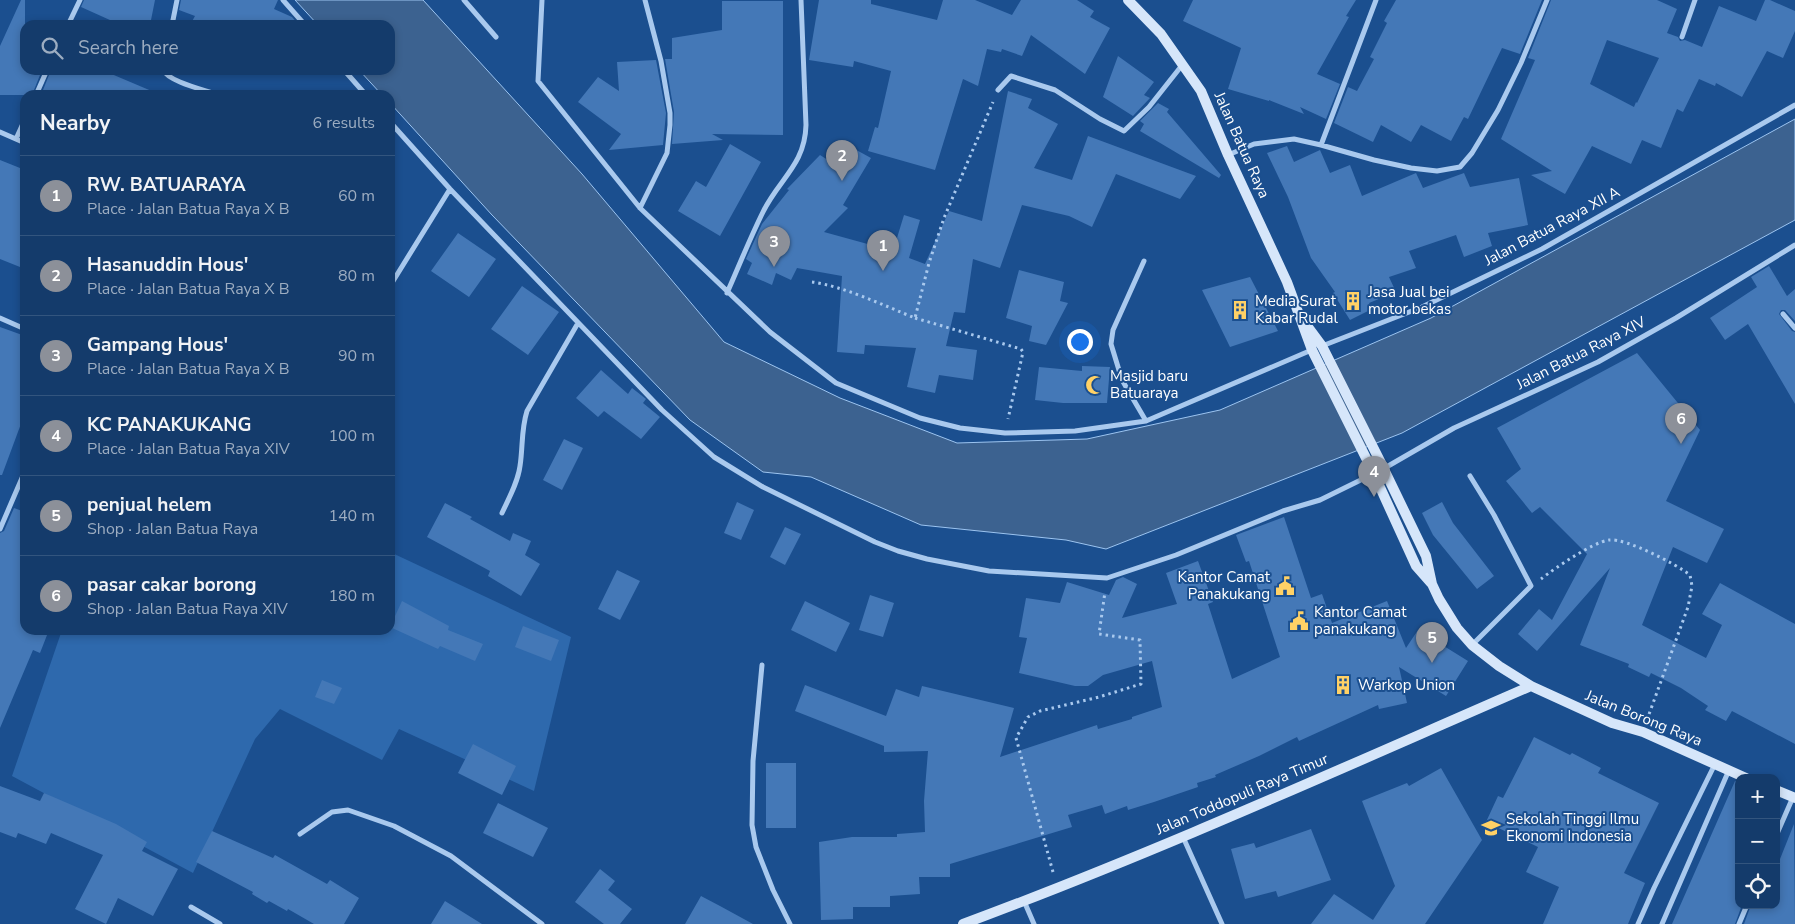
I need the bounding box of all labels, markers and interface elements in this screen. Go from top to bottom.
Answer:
search box [20,20,395,75]
icon: search [38,34,66,62]
text: Search here [78,35,179,61]
street label: Jalan Batua Raya [1209,88,1274,201]
text: Nearby [40,109,110,137]
text: 6 results [313,112,375,134]
pin: 2 [826,140,858,181]
text: RW. BATUARAYA [87,172,246,198]
street label: Jalan Batua Raya XII A [1480,182,1623,271]
text: 1 [51,185,61,207]
text: 60 m [338,185,375,207]
text: Place · Jalan Batua Raya X B [87,198,290,220]
pin: 3 [758,226,790,267]
pin: 1 [867,230,899,271]
text: Hasanuddin Hous' [87,252,248,278]
text: 2 [51,265,61,287]
text: 80 m [338,265,375,287]
text: Place · Jalan Batua Raya X B [87,278,290,300]
place label: Jasa Jual bei motor bekas [1367,282,1451,319]
building icon: Jasa Jual bei motor bekas [1342,290,1364,312]
place label: Media Surat Kabar Rudal [1255,291,1338,328]
building icon: Media Surat Kabar Rudal [1229,299,1251,321]
street label: Jalan Batua Raya XIV [1512,311,1650,395]
your location [1067,329,1093,355]
text: Gampang Hous' [87,332,228,358]
text: 3 [51,345,61,367]
text: 90 m [338,345,375,367]
text: Place · Jalan Batua Raya X B [87,358,290,380]
place label: Masjid baru Batuaraya [1110,366,1188,403]
mosque icon: Masjid baru Batuaraya [1084,374,1106,396]
pin: 6 [1665,403,1697,444]
text: KC PANAKUKANG [87,412,252,438]
text: 4 [51,425,61,447]
text: 100 m [328,425,375,447]
text: Place · Jalan Batua Raya XIV [87,438,290,460]
pin: 4 [1358,456,1390,497]
text: penjual helem [87,492,212,518]
text: 5 [51,505,61,527]
text: 140 m [328,505,375,527]
text: Shop · Jalan Batua Raya [87,518,258,540]
place label: Kantor Camat Panakukang [1178,567,1271,604]
text: pasar cakar borong [87,572,257,598]
public building icon: Kantor Camat Panakukang [1274,575,1296,597]
text: 6 [51,585,61,607]
text: 180 m [328,585,375,607]
text: Shop · Jalan Batua Raya XIV [87,598,288,620]
place label: Kantor Camat panakukang [1314,602,1407,639]
public building icon: Kantor Camat panakukang [1288,610,1310,632]
pin: 5 [1416,622,1448,663]
building icon: Warkop Union [1332,674,1354,696]
place label: Warkop Union [1358,675,1455,695]
street label: Jalan Borong Raya [1582,685,1705,751]
street label: Jalan Toddopuli Raya Timur [1152,748,1332,840]
map controls [1735,774,1780,909]
button: + [1735,774,1780,819]
place label: Sekolah Tinggi Ilmu Ekonomi Indonesia [1506,809,1639,846]
school or university icon: Sekolah Tinggi Ilmu Ekonomi Indonesia [1480,817,1502,839]
button: − [1735,819,1780,864]
button: locate [1735,864,1780,909]

